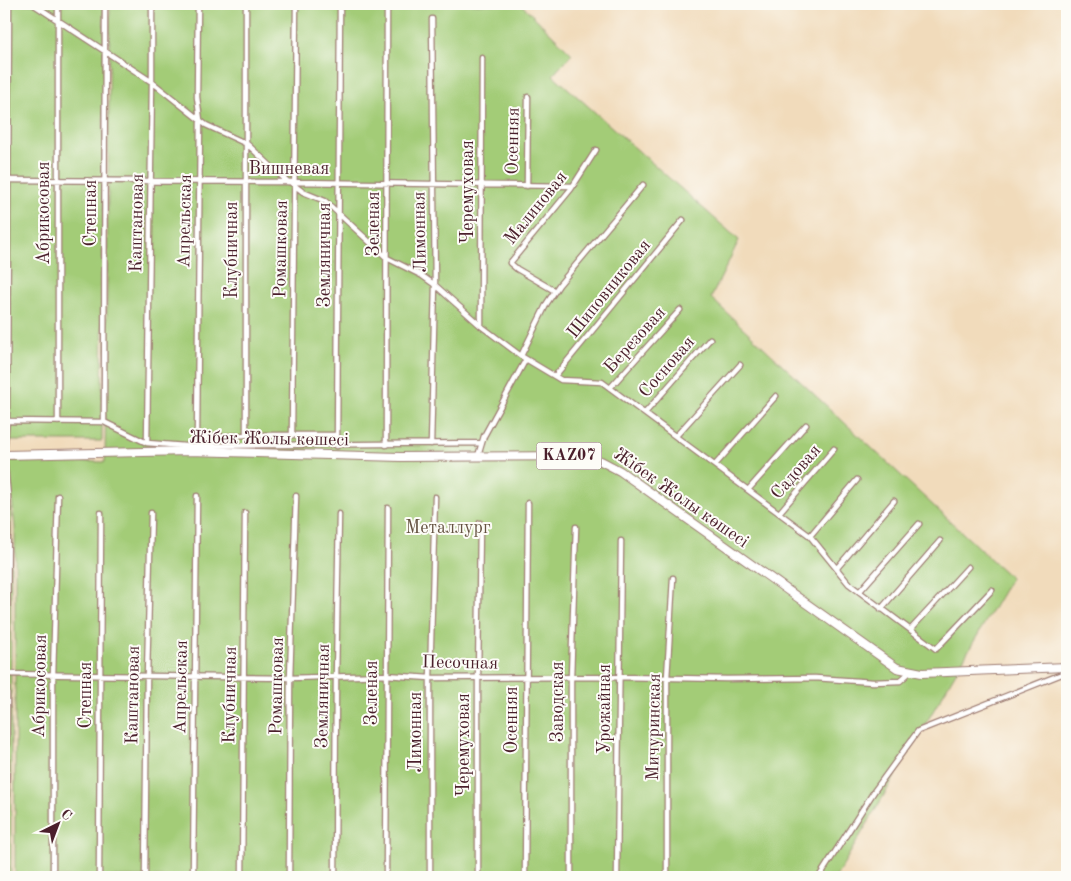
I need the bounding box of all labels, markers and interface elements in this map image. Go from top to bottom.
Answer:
street label: Осенняя [503,107,523,175]
street label: Черемуховая [459,140,477,244]
street label: Вишневая [249,160,329,178]
street label: Абрикосовая [35,161,53,265]
street label: Малиновая [501,168,571,248]
street label: Каштановая [127,173,147,273]
street label: Апрельская [175,174,195,268]
street label: Степная [82,180,100,246]
street label: Лимонная [410,191,430,273]
street label: Зеленая [365,192,383,256]
street label: Ромашковая [271,200,291,298]
street label: Клубничная [223,201,241,299]
street label: Земляничная [316,203,334,307]
street label: Шиповниковая [564,236,654,342]
street label: Березовая [601,303,669,377]
street label: Сосновая [636,333,698,401]
street label: Жібек Жолы көшесі [189,429,349,449]
street label: Садовая [768,441,824,503]
road number: KAZ07 [536,442,602,470]
street label: Жібек Жолы көшесі [610,445,752,551]
park label: Металлург [405,519,491,537]
street label: Абрикосовая [30,634,50,738]
street label: Ромашковая [267,637,287,735]
street label: Апрельская [171,640,191,734]
street label: Земляничная [313,643,333,749]
street label: Каштановая [123,645,143,745]
street label: Клубничная [220,646,240,744]
street label: Песочная [422,653,498,673]
street label: Зеленая [363,661,381,725]
street label: Заводская [549,661,567,743]
street label: Степная [77,662,95,728]
street label: Урожайная [596,664,614,754]
street label: Мичуринская [644,673,664,781]
street label: Осенняя [503,686,521,754]
street label: Лимонная [407,692,425,772]
street label: Черемуховая [455,693,473,797]
north arrow [32,798,82,848]
text: С [58,807,74,823]

